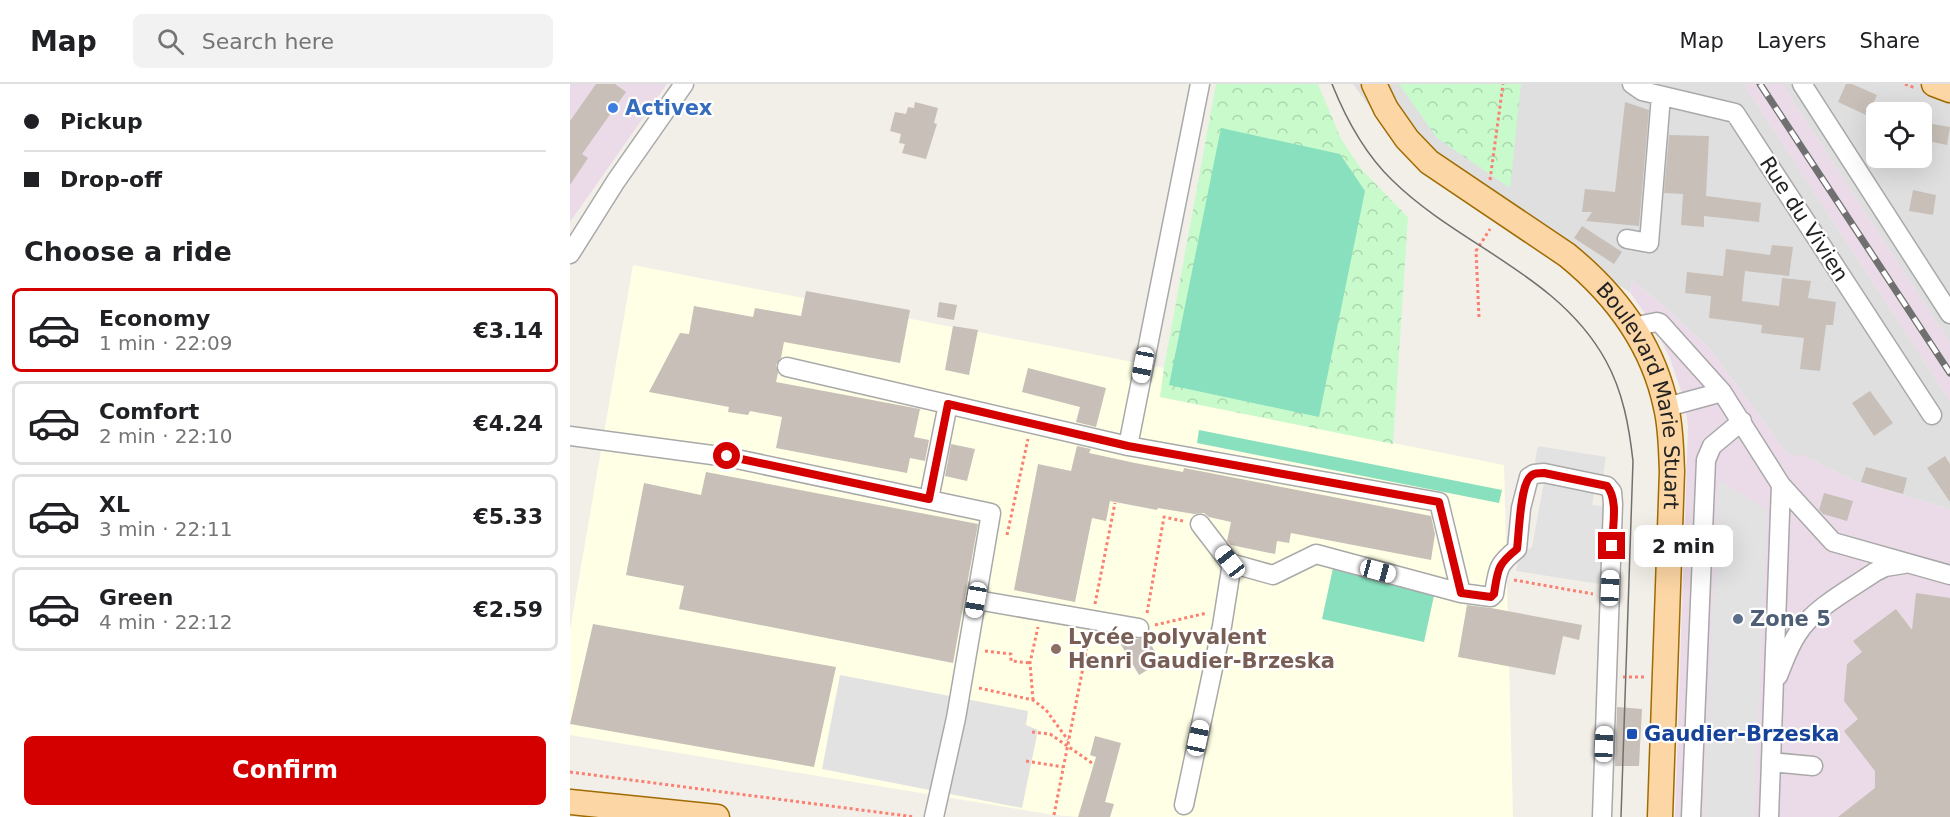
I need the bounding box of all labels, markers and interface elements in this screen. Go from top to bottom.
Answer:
search box [133,14,553,68]
text: Map [30,25,97,58]
icon: search [154,25,187,58]
text: Search here [202,29,334,54]
text: Map [1680,29,1724,53]
text: Layers [1757,29,1826,53]
text: Share [1859,29,1920,53]
place label: Activex [625,96,713,120]
marker: Activex [606,101,620,115]
map controls [1866,102,1932,168]
button: locate [1866,102,1932,168]
text: Pickup [60,109,143,134]
street label: Rue du Vivien [1755,152,1853,286]
text: Drop-off [60,167,162,192]
text: Choose a ride [24,236,232,267]
street label: Boulevard Marie Stuart [1591,278,1684,510]
icon: car [27,303,81,357]
text: Economy [99,306,210,331]
text: €3.14 [473,318,543,343]
text: 1 min · 22:09 [99,331,233,355]
car [1131,346,1155,384]
icon: car [27,396,81,450]
text: Comfort [99,399,199,424]
text: €4.24 [473,411,543,436]
text: 2 min · 22:10 [99,424,233,448]
route start [713,442,740,469]
icon: car [27,489,81,543]
text: XL [99,492,130,517]
text: €5.33 [473,504,543,529]
text: 3 min · 22:11 [99,517,233,541]
callout: 2 min [1633,525,1732,567]
route end [1598,532,1625,559]
text: 2 min [1652,534,1715,558]
car [1212,542,1248,582]
car [1358,558,1398,584]
car [1600,570,1620,606]
car [964,581,988,619]
icon: car [27,582,81,636]
text: Green [99,585,173,610]
text: €2.59 [473,597,543,622]
place label: Zone 5 [1750,607,1831,631]
text: 4 min · 22:12 [99,610,233,634]
marker: Zone 5 [1731,612,1745,626]
place label: Lycée polyvalent Henri Gaudier-Brzeska [1068,625,1335,673]
marker: Lycée polyvalent Henri Gaudier-Brzeska [1049,642,1063,656]
car [1185,719,1211,757]
place label: Gaudier-Brzeska [1644,722,1839,746]
car [1594,726,1614,762]
marker: Gaudier-Brzeska [1625,727,1639,741]
button: Confirm [24,736,546,805]

